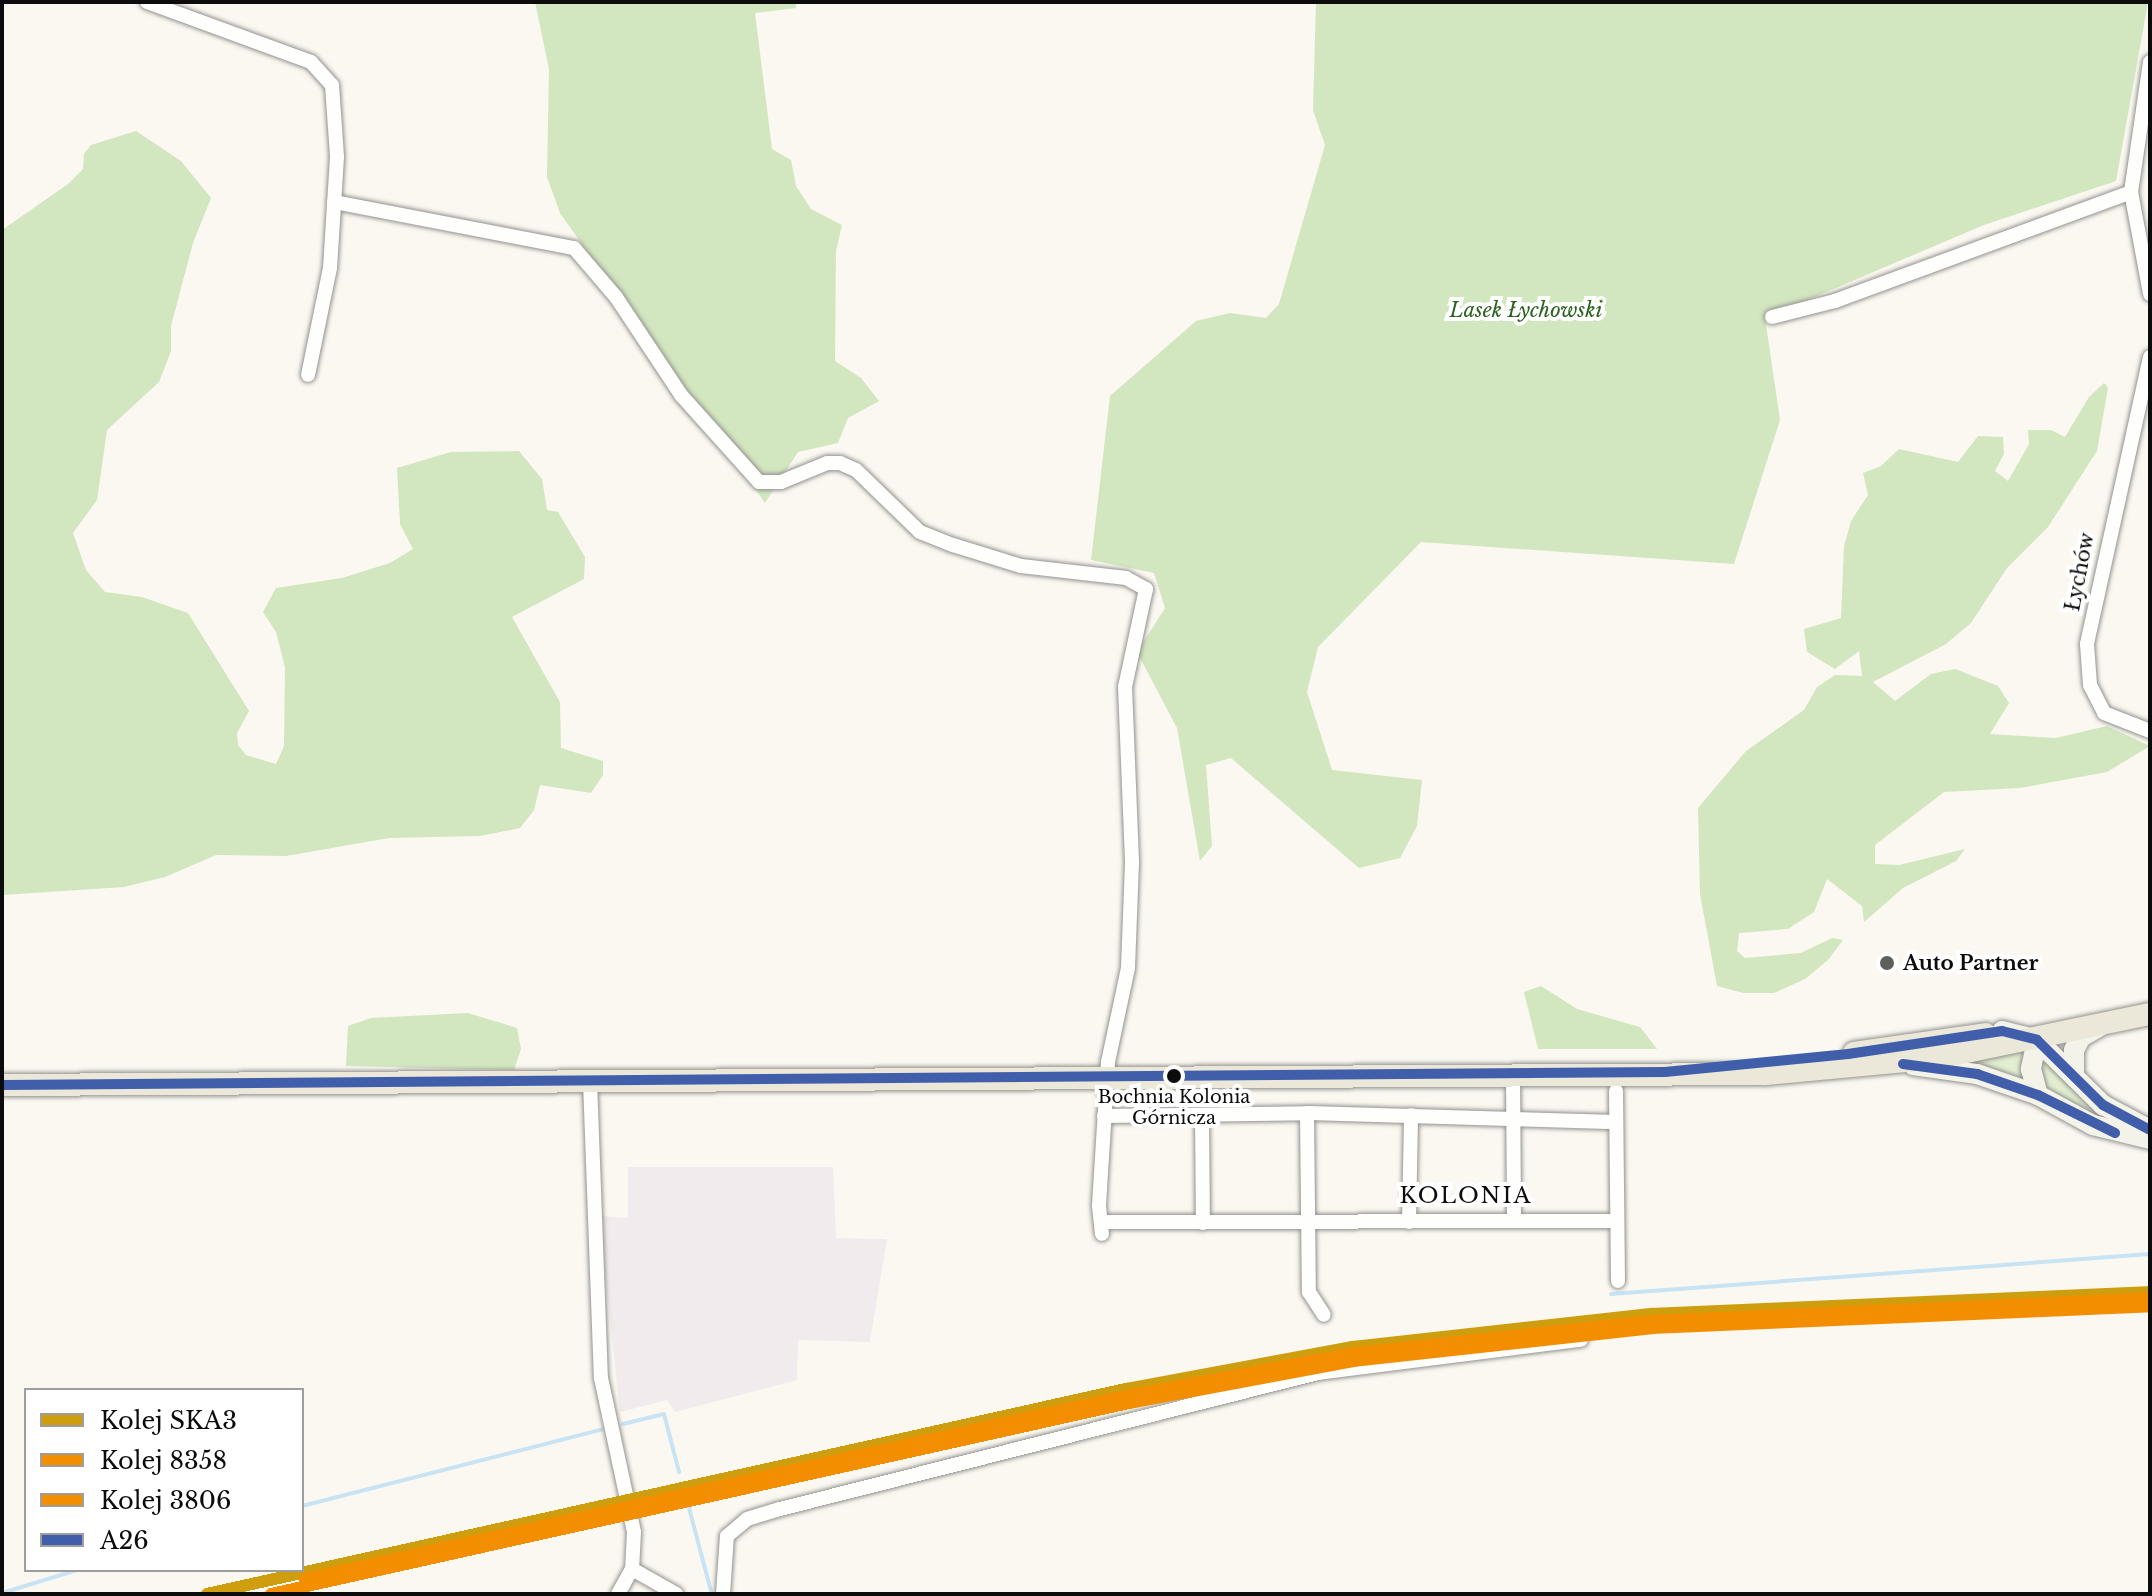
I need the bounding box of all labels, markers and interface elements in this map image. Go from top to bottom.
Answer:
park label: Lasek Łychowski [1450,298,1602,322]
street label: Łychów [2061,531,2099,613]
place label: Auto Partner [1903,951,2038,975]
marker: Auto Partner [1878,954,1896,972]
marker: Bochnia Kolonia Górnicza [1166,1068,1182,1084]
place label: Bochnia Kolonia Górnicza [1098,1087,1250,1130]
district label: KOLONIA [1399,1183,1533,1209]
legend [24,1388,304,1572]
text: Kolej SKA3 [100,1406,237,1435]
text: Kolej 8358 [100,1446,227,1475]
text: Kolej 3806 [100,1486,231,1515]
text: A26 [100,1526,149,1555]

